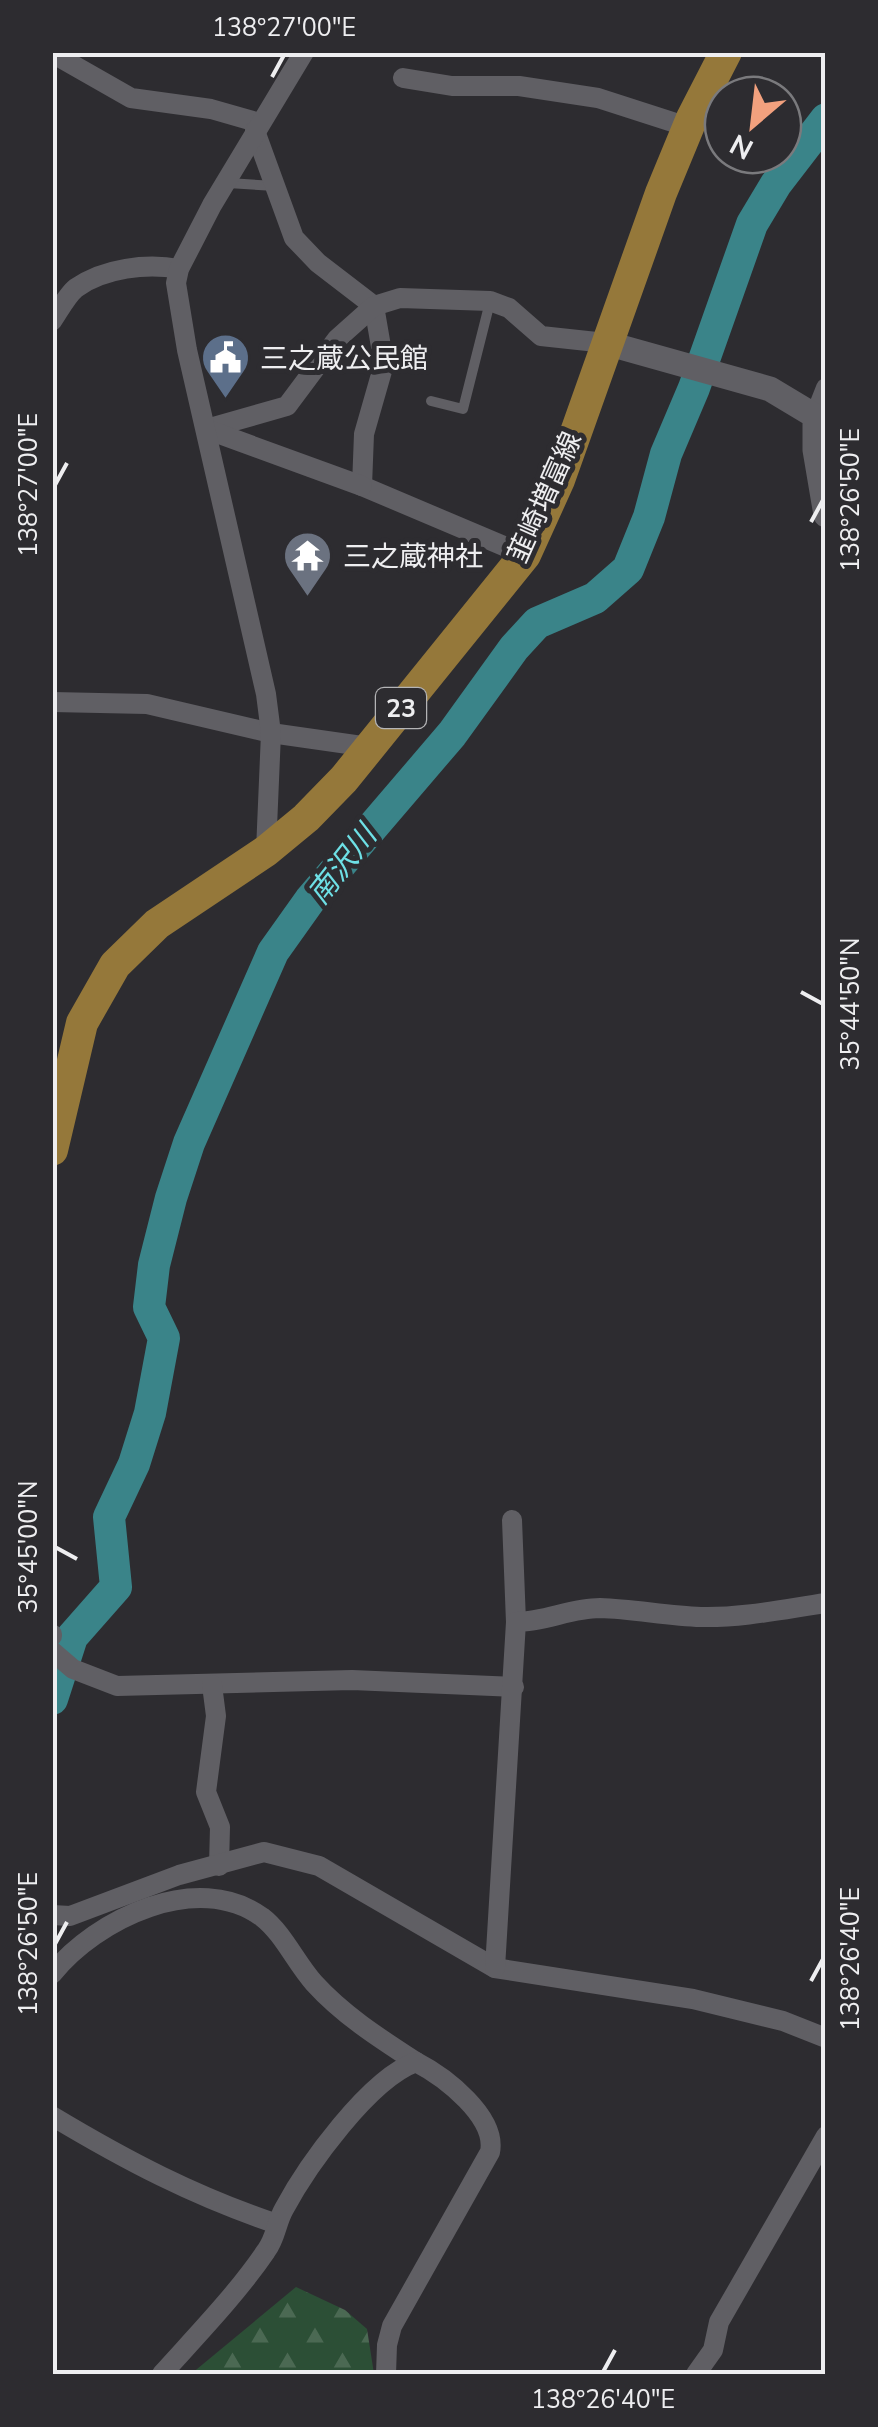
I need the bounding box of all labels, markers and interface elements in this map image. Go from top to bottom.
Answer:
text: 138°27'00"E [212,11,356,45]
north arrow [703,75,803,175]
text: N [724,124,760,168]
public building icon: 三之蔵公民館 [199,332,251,400]
place label: 三之蔵公民館 [260,340,428,378]
text: 138°27'00"E [12,413,46,557]
street label: 韮崎増富線 [499,426,591,569]
text: 138°26'50"E [834,428,868,572]
temple icon: 三之蔵神社 [282,530,334,598]
place label: 三之蔵神社 [343,538,483,576]
road number: 23 [376,688,426,728]
water label: 南沢川 [299,815,388,913]
text: 35°44'50"N [834,937,868,1071]
text: 35°45'00"N [12,1480,46,1614]
text: 138°26'50"E [12,1872,46,2016]
text: 138°26'40"E [834,1887,868,2031]
text: 138°26'40"E [531,2383,675,2417]

